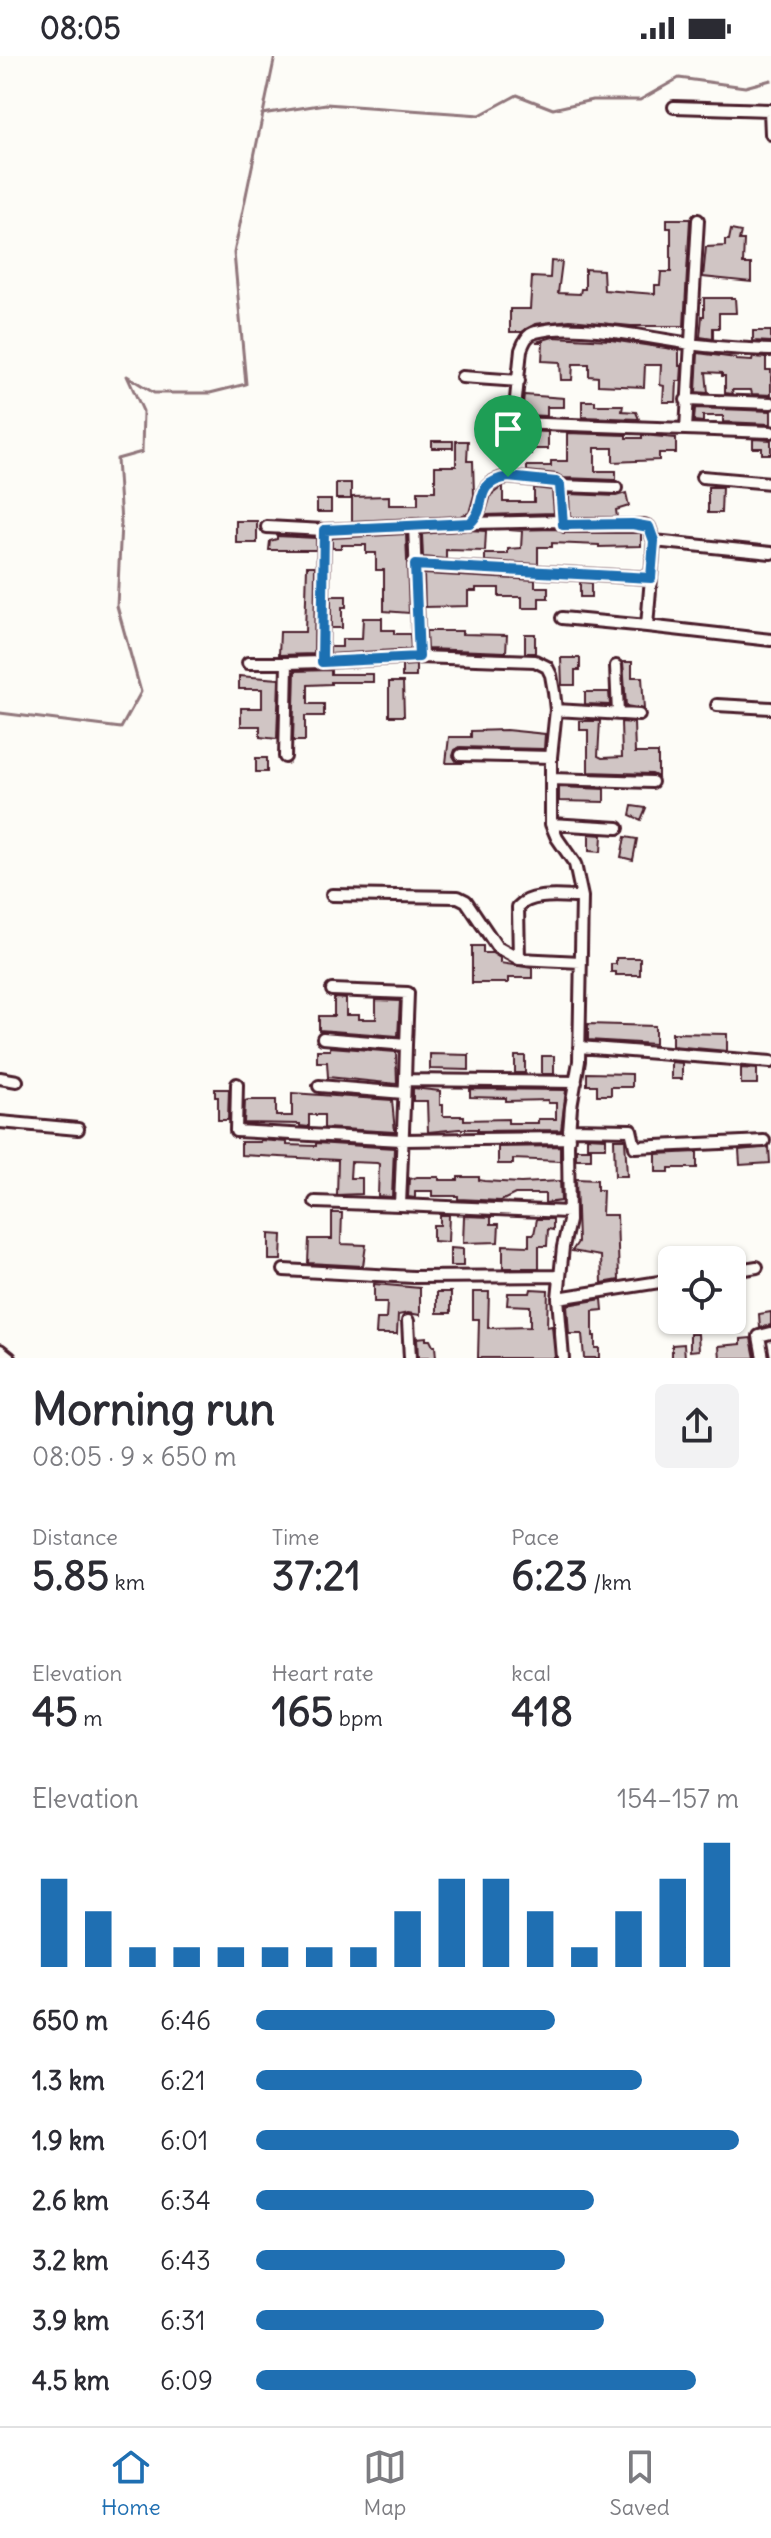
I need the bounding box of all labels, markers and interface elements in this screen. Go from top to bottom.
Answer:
text: 08:05 [40,9,121,47]
pin [474,395,542,477]
icon: arrive [486,407,530,451]
map controls [658,1246,746,1334]
button: locate [658,1246,746,1334]
text: Morning run [32,1382,275,1437]
button: share [655,1384,739,1468]
text: 08:05 · 9 × 650 m [32,1440,237,1473]
text: Distance [32,1523,118,1551]
text: Time [272,1523,319,1551]
text: Pace [511,1523,559,1551]
text: 5.85 [32,1551,109,1601]
text: 37:21 [272,1551,361,1601]
text: 6:23 [511,1551,588,1601]
text: km [109,1568,145,1596]
text: /km [588,1568,632,1596]
text: Elevation [32,1659,122,1687]
text: Heart rate [272,1659,374,1687]
text: kcal [511,1659,551,1687]
text: 45 [32,1687,78,1737]
text: 165 [272,1687,334,1737]
text: 418 [511,1687,573,1737]
text: m [78,1704,103,1732]
text: bpm [334,1704,383,1732]
text: Elevation [32,1782,139,1815]
text: 154–157 m [617,1782,739,1815]
text: 650 m [32,2004,108,2037]
text: 6:46 [160,2004,211,2037]
text: 1.3 km [32,2064,105,2097]
text: 6:21 [160,2064,205,2097]
text: 1.9 km [32,2124,105,2157]
text: 6:01 [160,2124,208,2157]
text: 2.6 km [32,2184,109,2217]
text: 6:34 [160,2184,211,2217]
text: 3.2 km [32,2244,109,2277]
text: 6:43 [160,2244,211,2277]
text: 3.9 km [32,2304,109,2337]
text: 6:31 [160,2304,206,2337]
text: 4.5 km [32,2364,110,2397]
text: 6:09 [160,2364,213,2397]
tab: Home [101,2445,161,2521]
tab: Map [363,2445,407,2521]
tab: Saved [609,2445,670,2521]

